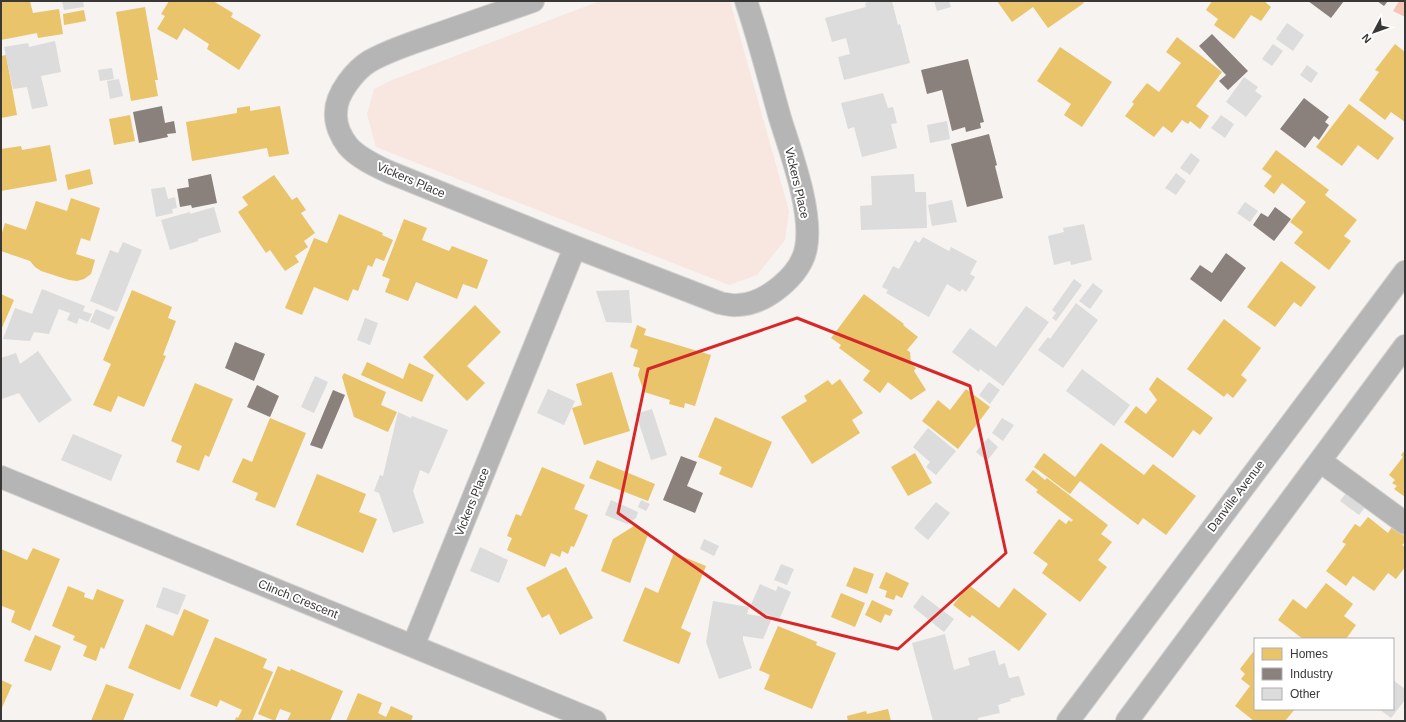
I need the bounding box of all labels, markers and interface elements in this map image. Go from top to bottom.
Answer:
north arrow [1354,12,1394,52]
text: N [1359,32,1374,45]
street label: Vickers Place [782,146,812,220]
street label: Vickers Place [375,159,447,201]
street label: Danville Avenue [1205,457,1268,534]
street label: Vickers Place [452,465,492,538]
street label: Clinch Crescent [256,577,341,622]
legend [1254,638,1394,710]
text: Homes [1290,647,1328,661]
text: Industry [1290,667,1333,681]
text: Other [1290,687,1320,701]

